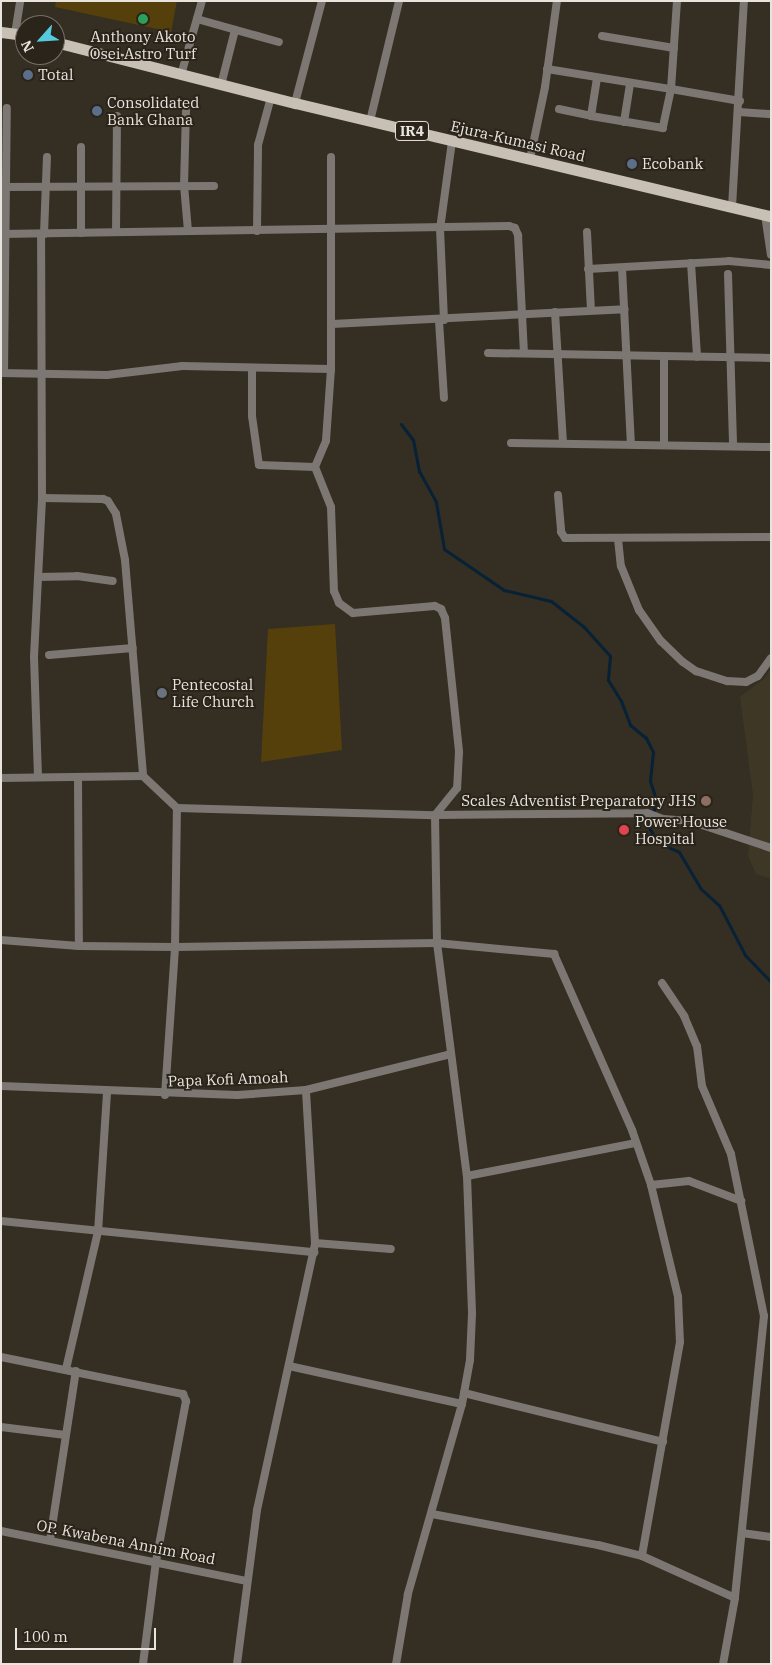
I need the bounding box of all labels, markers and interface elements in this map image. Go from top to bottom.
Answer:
marker: Anthony Akoto Osei Astro Turf [137,13,149,25]
north arrow [15,15,65,65]
place label: Anthony Akoto Osei Astro Turf [90,27,196,62]
text: N [17,37,38,55]
place label: Total [38,66,74,84]
marker: Total [22,69,34,81]
place label: Consolidated Bank Ghana [107,93,199,128]
marker: Consolidated Bank Ghana [91,105,103,117]
street label: Ejura-Kumasi Road [449,117,587,165]
road number: IR4 [394,120,430,142]
place label: Ecobank [642,155,703,173]
marker: Ecobank [626,158,638,170]
place label: Pentecostal Life Church [172,675,254,710]
marker: Pentecostal Life Church [156,687,168,699]
place label: Scales Adventist Preparatory JHS [461,792,696,810]
marker: Scales Adventist Preparatory JHS [700,795,712,807]
place label: Power House Hospital [635,812,727,847]
marker: Power House Hospital [617,823,631,837]
street label: Papa Kofi Amoah [167,1068,289,1090]
street label: OP. Kwabena Annim Road [35,1516,217,1568]
scale bar [18,1618,159,1650]
text: 100 m [23,1627,68,1646]

